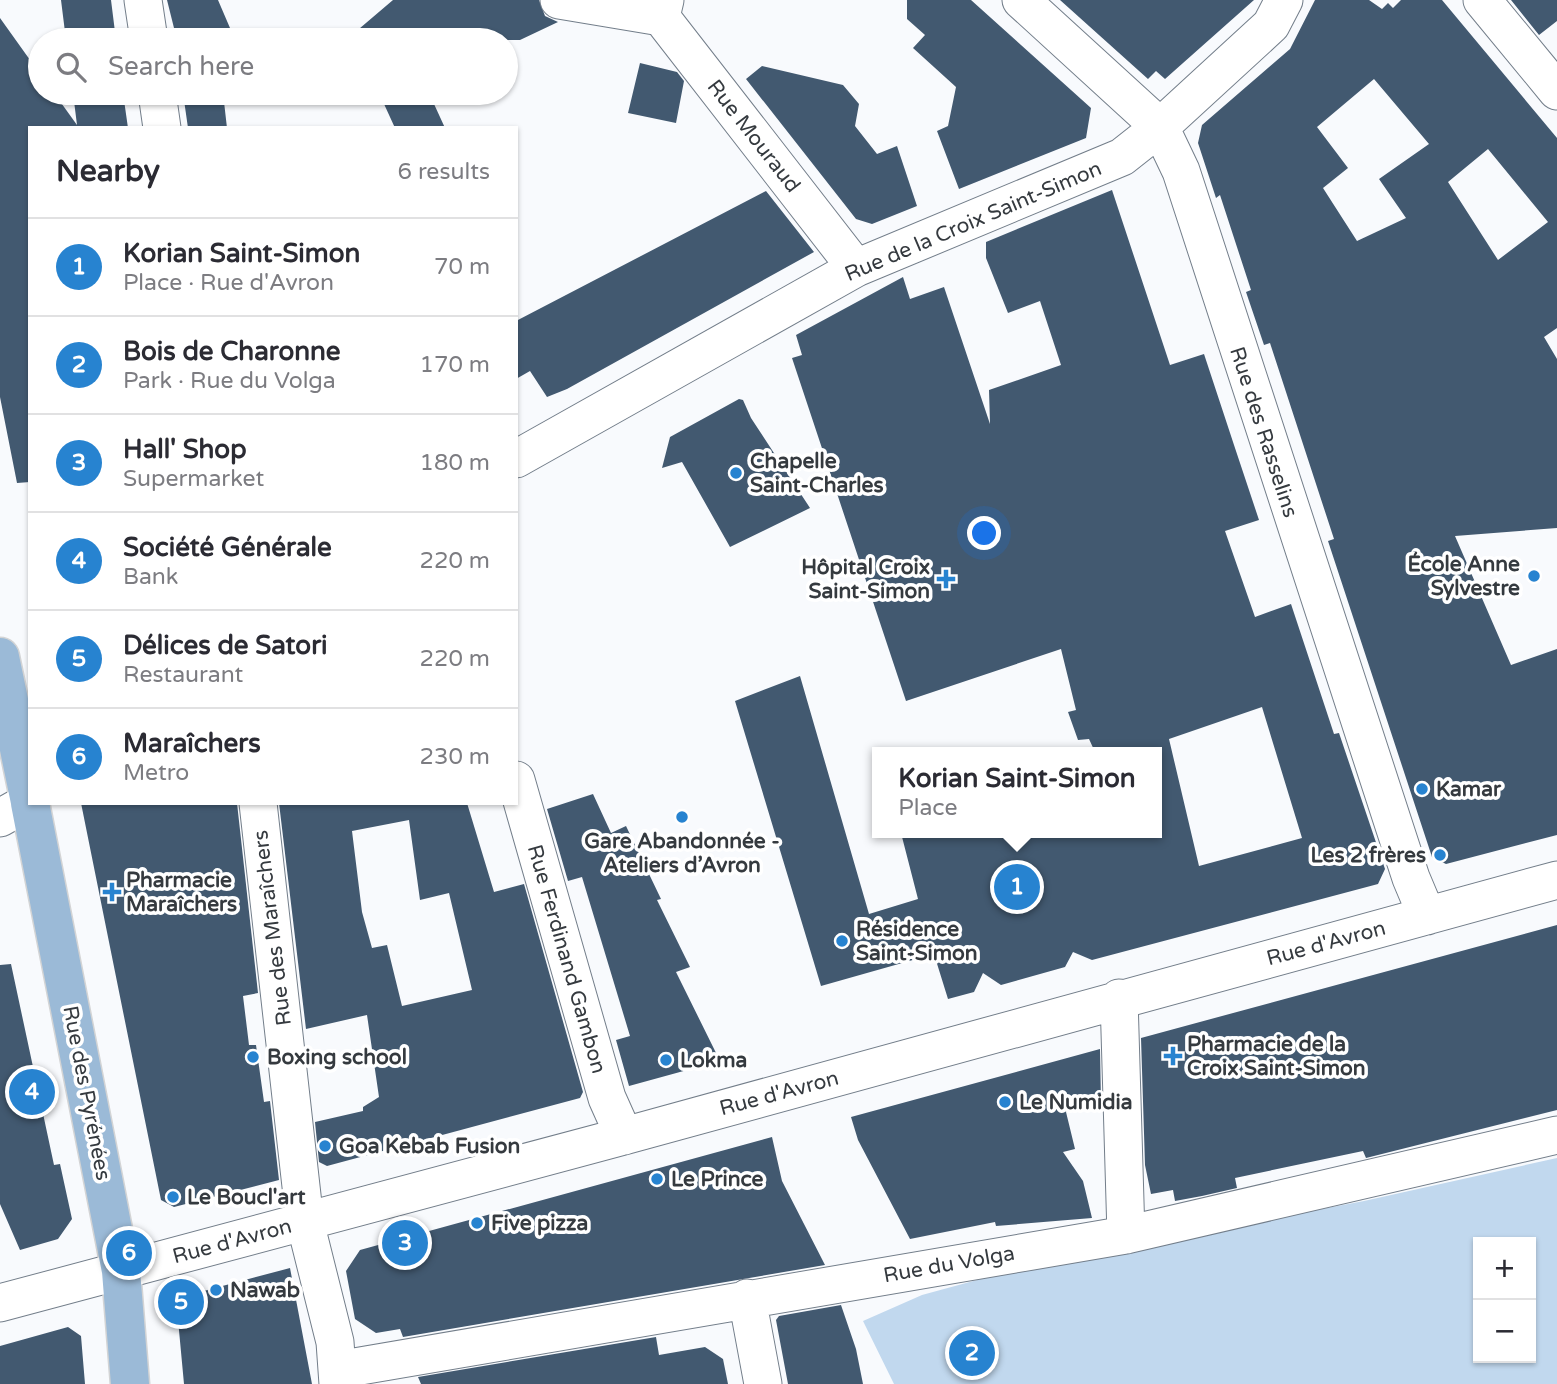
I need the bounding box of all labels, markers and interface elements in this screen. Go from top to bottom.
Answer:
search box [28,28,518,105]
icon: search [52,48,90,86]
text: Search here [108,51,254,82]
street label: Rue Mouraud [702,75,805,198]
text: Nearby [56,153,160,190]
street label: Rue de la Croix Saint-Simon [841,156,1105,287]
text: 6 results [397,158,490,186]
text: Korian Saint-Simon [123,238,360,269]
text: 1 [72,253,86,281]
text: 70 m [434,253,490,281]
text: Place · Rue d'Avron [123,269,334,297]
text: Bois de Charonne [123,336,341,367]
street label: Rue des Rasselins [1224,344,1303,521]
text: 2 [72,351,86,379]
text: 170 m [420,351,490,379]
text: Park · Rue du Volga [123,367,336,395]
text: Hall' Shop [123,434,247,465]
text: 3 [72,449,86,477]
text: 180 m [420,449,490,477]
place label: Chapelle Saint-Charles [750,449,884,498]
text: Supermarket [123,465,264,493]
marker: Chapelle Saint-Charles [728,465,744,481]
your location [967,516,1001,550]
text: Société Générale [123,532,332,563]
text: 4 [72,547,86,575]
text: 220 m [420,547,490,575]
place label: École Anne Sylvestre [1407,551,1520,601]
place label: Hôpital Croix Saint-Simon [801,555,930,604]
text: Bank [123,563,178,591]
marker: École Anne Sylvestre [1526,568,1542,584]
marker: Hôpital Croix Saint-Simon [936,569,956,589]
text: Délices de Satori [123,630,328,661]
text: 5 [72,645,86,673]
text: 220 m [420,645,490,673]
text: Restaurant [123,661,243,689]
text: Maraîchers [123,728,261,759]
text: 6 [72,743,86,771]
text: 230 m [420,743,490,771]
popup [872,747,1162,838]
text: Metro [123,759,189,787]
text: Korian Saint-Simon [898,763,1136,794]
place label: Kamar [1436,777,1502,802]
marker: Kamar [1414,781,1430,797]
text: Place [898,794,958,822]
marker: Gare Abandonnée - Ateliers d’Avron [674,809,690,825]
street label: Rue des Maraîchers [248,829,297,1027]
place label: Gare Abandonnée - Ateliers d’Avron [584,829,780,878]
street label: Rue Ferdinand Gambon [522,842,611,1076]
place label: Les 2 frères [1311,843,1426,868]
marker: Les 2 frères [1432,847,1448,863]
pin: 1 [994,861,1040,913]
place label: Pharmacie Maraîchers [126,868,237,917]
marker: Pharmacie Maraîchers [104,884,120,900]
street label: Rue d'Avron [1264,916,1388,971]
place label: Résidence Saint-Simon [856,917,978,966]
marker: Résidence Saint-Simon [834,933,850,949]
street label: Rue des Pyrénées [57,1004,116,1183]
place label: Pharmacie de la Croix Saint-Simon [1187,1032,1366,1081]
place label: Boxing school [267,1045,407,1070]
place label: Lokma [680,1048,747,1073]
marker: Pharmacie de la Croix Saint-Simon [1165,1048,1181,1064]
marker: Boxing school [245,1049,261,1065]
marker: Lokma [658,1052,674,1068]
pin: 4 [9,1066,55,1118]
street label: Rue d'Avron [717,1066,841,1121]
place label: Le Numidia [1019,1090,1133,1115]
marker: Le Numidia [997,1094,1013,1110]
place label: Goa Kebab Fusion [339,1134,520,1159]
marker: Goa Kebab Fusion [317,1138,333,1154]
place label: Le Prince [671,1167,764,1192]
marker: Le Prince [649,1171,665,1187]
place label: Le Boucl'art [187,1185,305,1210]
marker: Le Boucl'art [165,1189,181,1205]
place label: Five pizza [491,1211,588,1236]
street label: Rue d'Avron [170,1214,294,1269]
marker: Five pizza [469,1215,485,1231]
pin: 3 [382,1217,428,1269]
pin: 6 [106,1227,152,1279]
map controls [1473,1237,1536,1363]
button: + [1473,1237,1536,1300]
street label: Rue du Volga [881,1241,1017,1288]
pin: 5 [158,1276,204,1328]
place label: Nawab [230,1278,300,1303]
marker: Nawab [208,1282,224,1298]
button: − [1473,1300,1536,1363]
pin: 2 [949,1327,995,1379]

